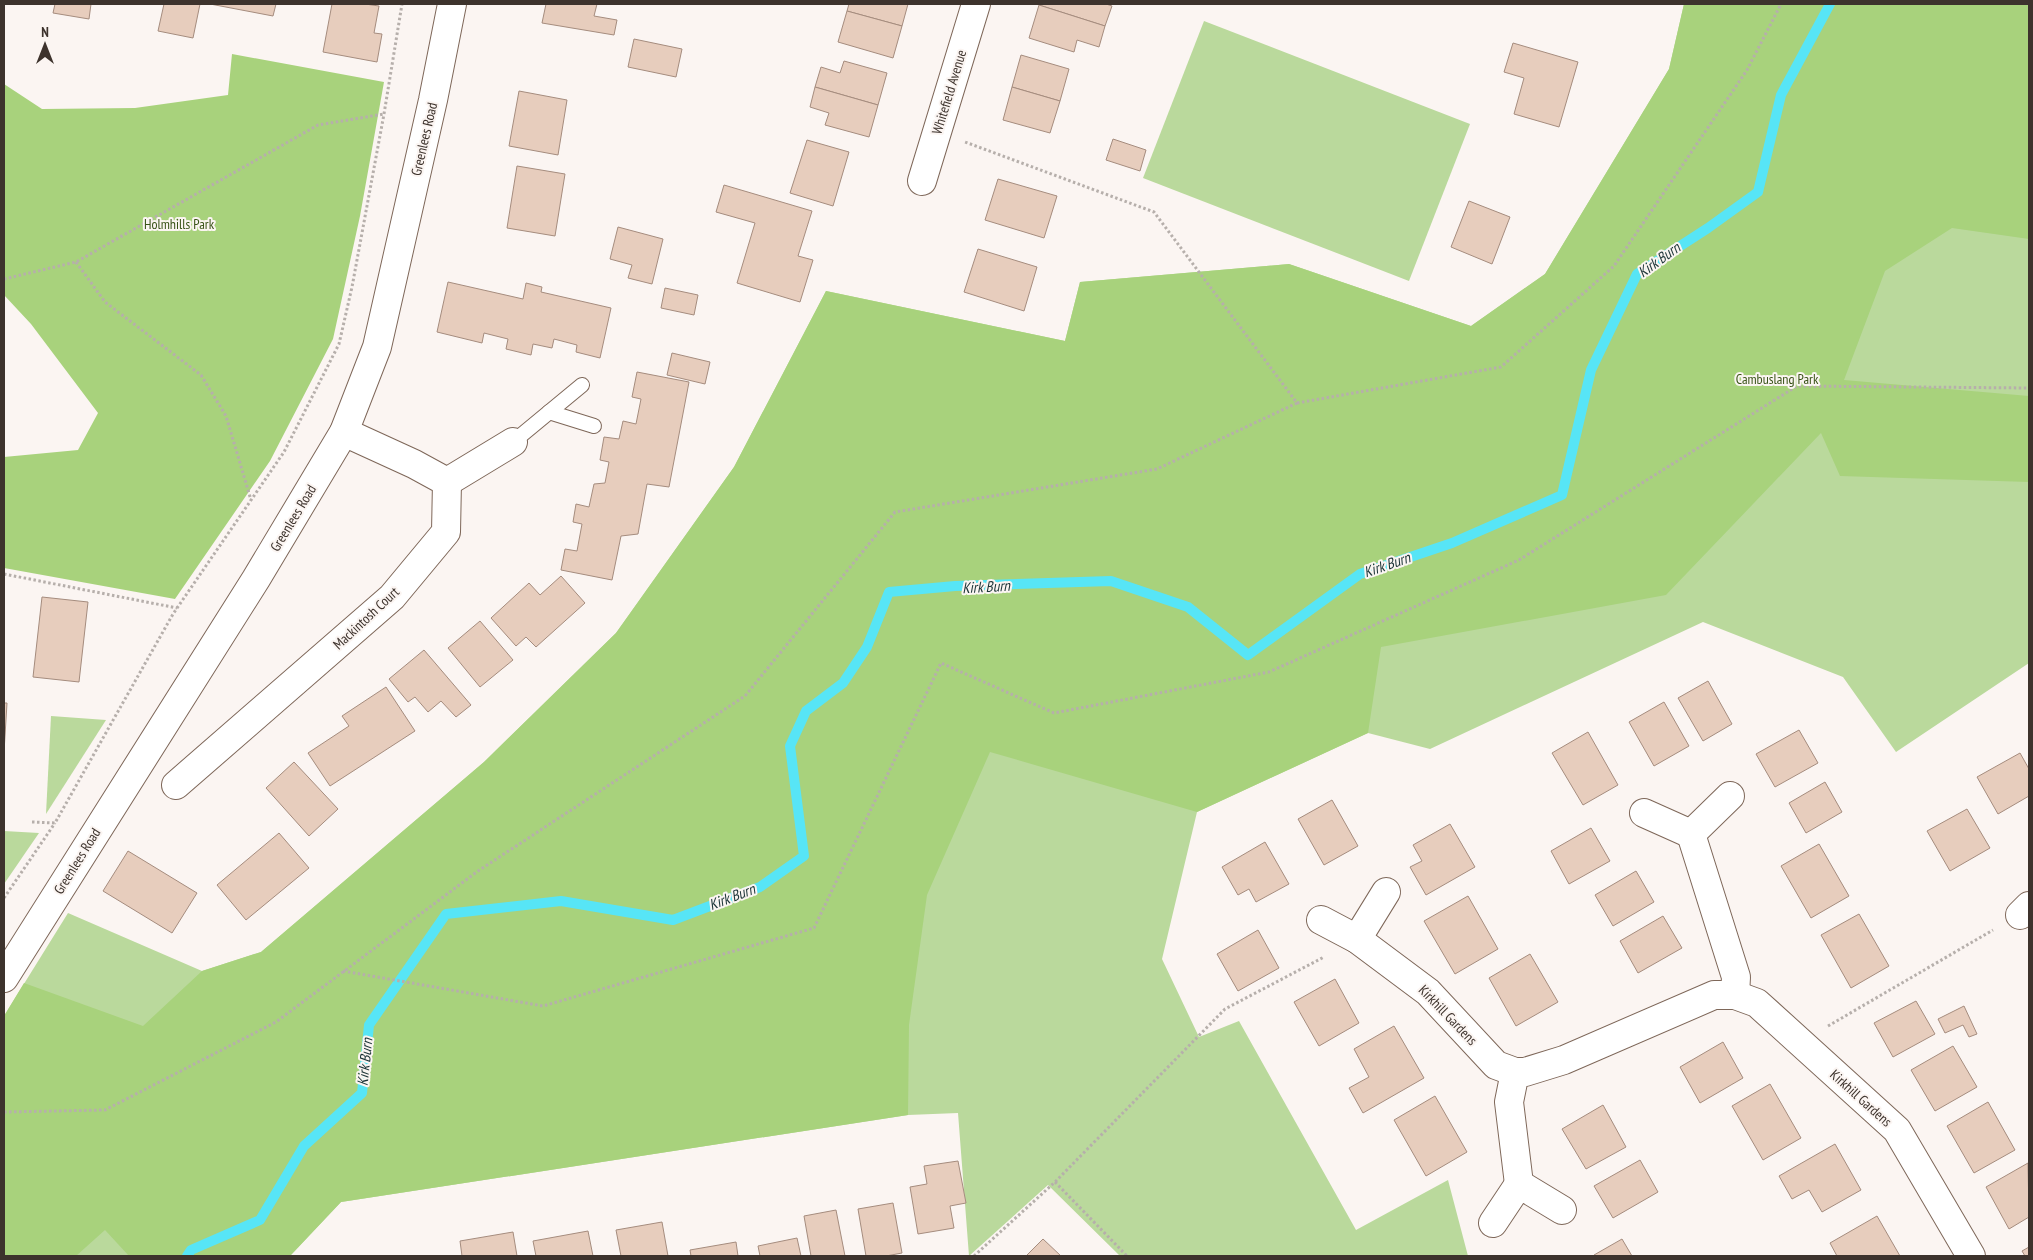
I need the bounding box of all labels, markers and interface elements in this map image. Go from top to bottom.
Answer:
north arrow [20,20,70,70]
text: N [41,23,49,41]
street label: Whitefield Avenue [928,47,970,136]
street label: Greenlees Road [407,101,441,177]
park label: Holmhills Park [144,215,215,233]
water label: Kirk Burn [1634,237,1685,281]
park label: Cambuslang Park [1736,370,1819,388]
street label: Greenlees Road [266,481,320,555]
water label: Kirk Burn [1361,547,1414,581]
water label: Kirk Burn [962,576,1012,597]
street label: Mackintosh Court [329,583,403,653]
street label: Greenlees Road [50,825,104,897]
water label: Kirk Burn [706,879,759,914]
street label: Kirkhill Gardens [1415,981,1481,1049]
water label: Kirk Burn [353,1036,377,1087]
street label: Kirkhill Gardens [1826,1066,1896,1131]

